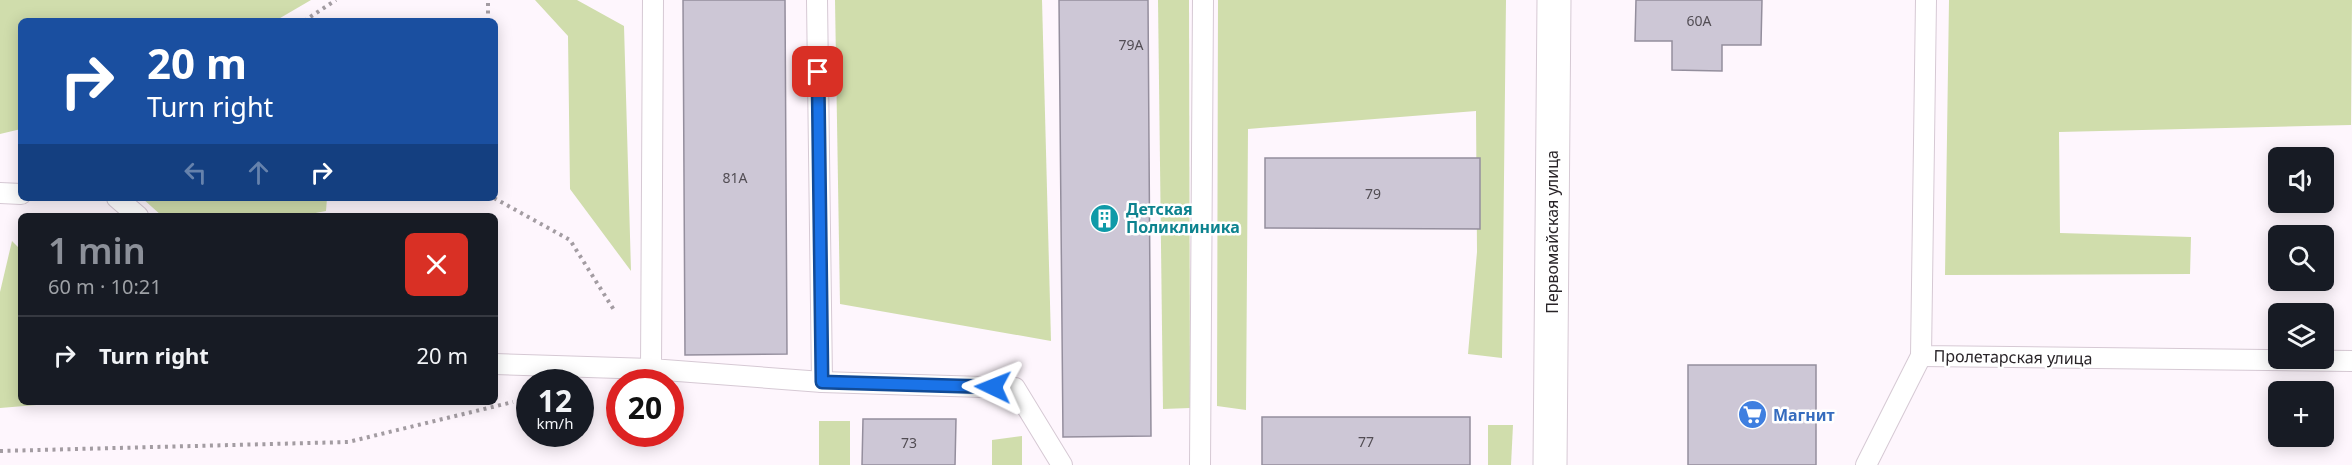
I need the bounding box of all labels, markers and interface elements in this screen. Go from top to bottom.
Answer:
house number: 60А [1687,11,1712,30]
text: 20 m [147,34,247,91]
house number: 79А [1119,35,1144,54]
icon: right [48,42,126,120]
pin [792,46,843,97]
icon: arrive [801,55,834,88]
text: Turn right [147,88,273,125]
map controls [2268,147,2334,447]
button: sound [2268,147,2334,213]
street label: Первомайская улица [1541,150,1563,314]
icon: left [179,156,212,189]
icon: ahead [242,156,275,189]
icon: right [305,156,338,189]
house number: 81А [723,168,748,187]
house number: 79 [1365,184,1381,203]
place label: Детская Поликлиника [1126,198,1240,238]
building icon: Детская Поликлиника [1089,202,1121,234]
button: search [2268,225,2334,291]
text: 1 min [48,226,146,275]
button: close [405,233,468,296]
text: 60 m · 10:21 [48,273,162,300]
button: layers [2268,303,2334,369]
icon: right [48,339,81,372]
text: Turn right [99,340,209,370]
text: 20 m [417,340,468,370]
street label: Пролетарская улица [1933,345,2093,369]
position arrow [961,355,1025,419]
speed limit sign: 20 [606,369,684,447]
text: 12 [538,380,572,421]
button: + [2268,381,2334,447]
supermarket icon: Магнит [1736,399,1768,431]
place label: Магнит [1773,404,1835,426]
text: km/h [537,413,573,433]
house number: 77 [1358,432,1374,451]
house number: 73 [901,433,917,452]

